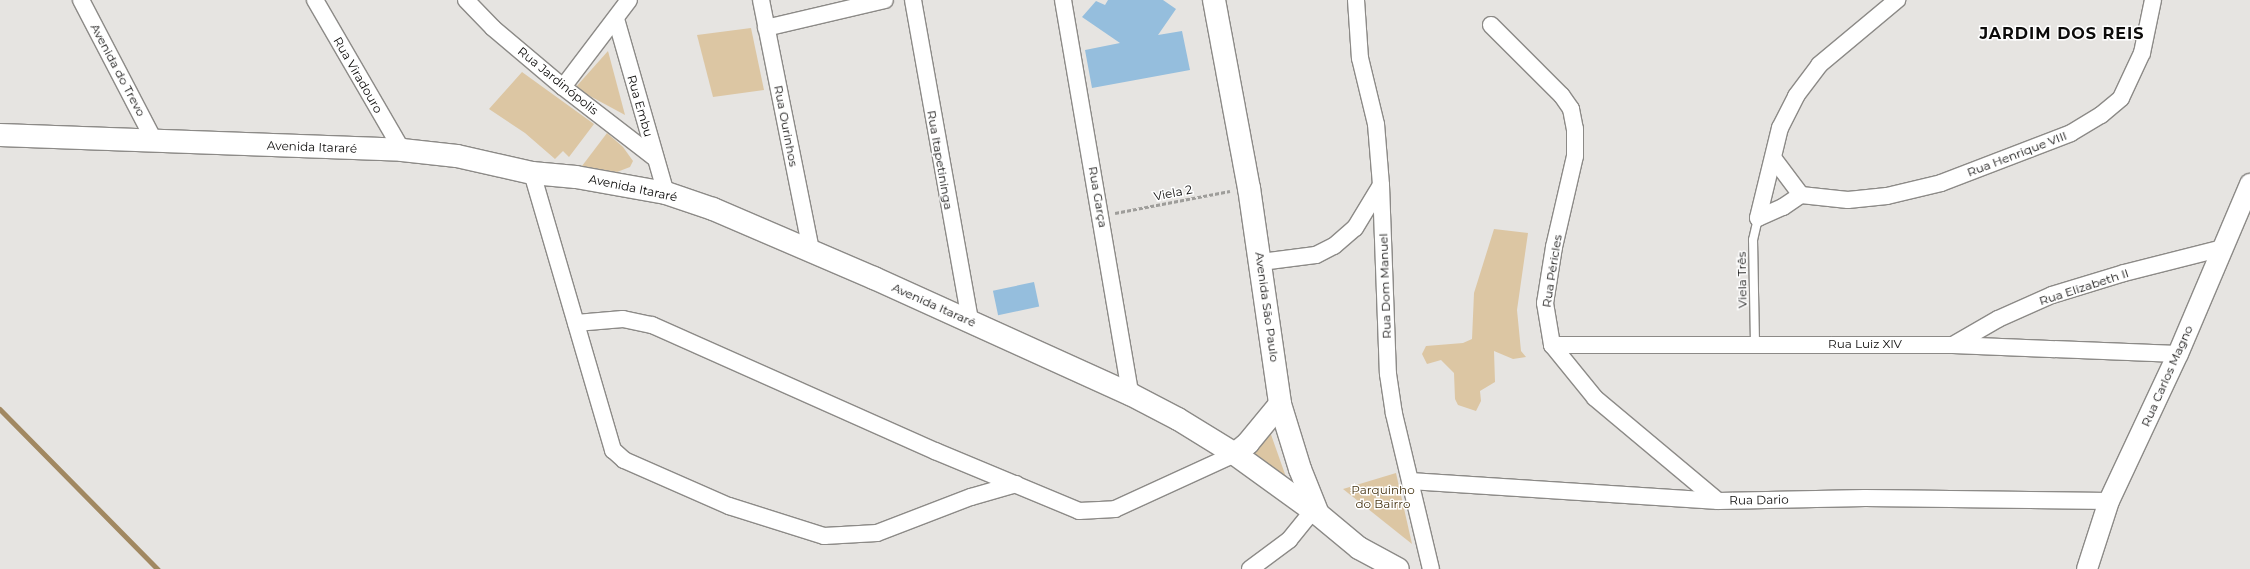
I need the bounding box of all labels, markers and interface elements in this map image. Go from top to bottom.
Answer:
street label: Avenida do Trevo [88,21,148,119]
district label: JARDIM DOS REIS [1979,24,2145,44]
street label: Rua Viradouro [330,34,386,116]
street label: Rua Jardinópolis [515,44,601,118]
street label: Rua Embu [624,73,656,139]
street label: Rua Ourinhos [771,84,801,168]
street label: Rua Itapetininga [924,109,956,211]
street label: Rua Henrique VIII [1965,128,2069,180]
street label: Avenida Itararé [267,138,357,156]
street label: Rua Garça [1086,165,1110,229]
street label: Avenida Itararé [587,172,679,204]
street label: Viela 2 [1153,182,1193,204]
street label: Rua Dom Manuel [1376,233,1394,339]
street label: Rua Péricles [1539,234,1565,308]
street label: Avenida São Paulo [1252,251,1282,363]
street label: Viela Três [1734,252,1750,308]
street label: Rua Elizabeth II [2037,266,2131,308]
street label: Avenida Itararé [890,280,978,330]
street label: Rua Carlos Magno [2138,323,2196,429]
street label: Rua Luiz XIV [1828,337,1902,351]
park label: Parquinho do Bairro [1351,483,1415,511]
street label: Rua Dario [1729,492,1789,508]

